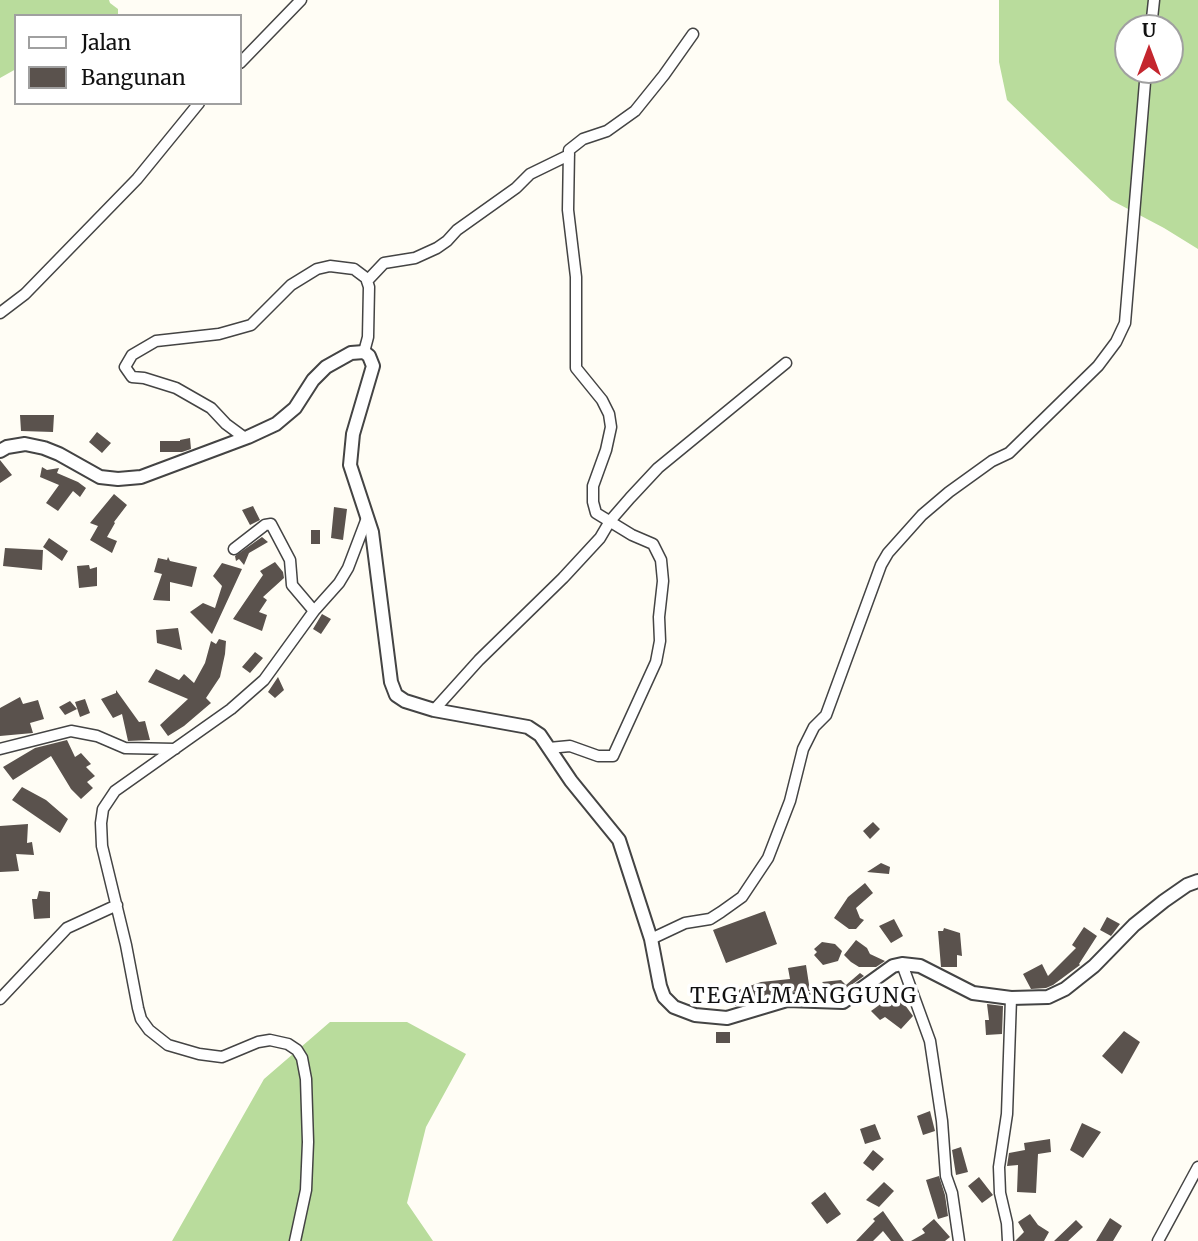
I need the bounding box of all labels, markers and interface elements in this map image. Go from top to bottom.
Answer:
legend [14,14,242,105]
north arrow [1114,14,1184,84]
text: U [1142,18,1156,42]
text: Jalan [81,29,131,56]
text: Bangunan [81,64,186,91]
district label: TEGALMANGGUNG [692,984,916,1010]

